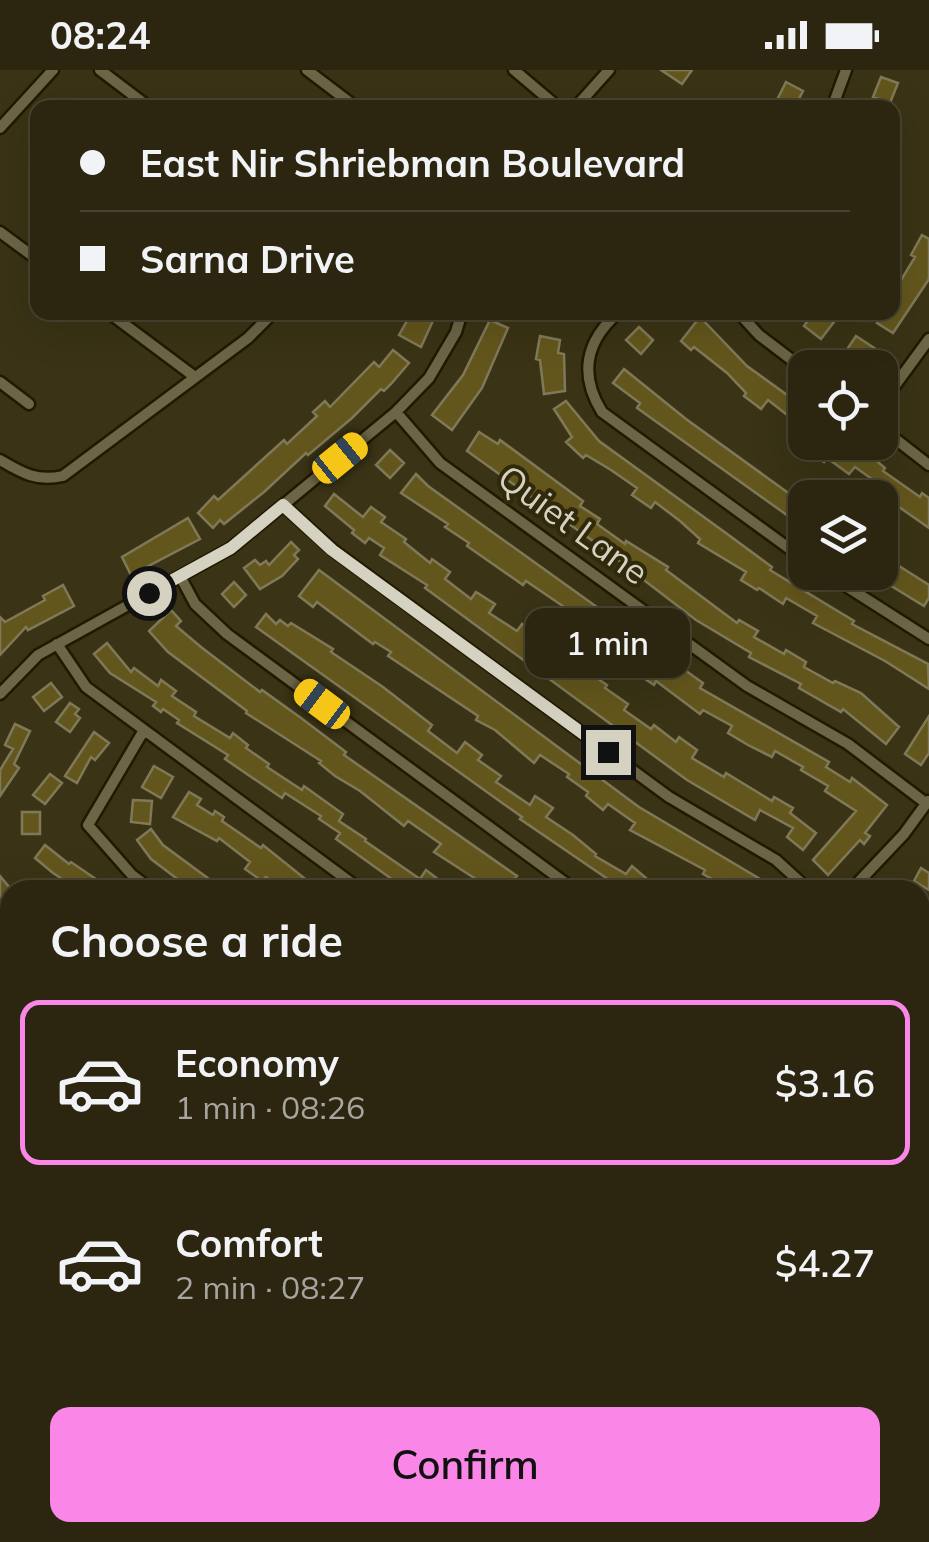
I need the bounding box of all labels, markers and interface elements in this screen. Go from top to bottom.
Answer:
text: 08:24 [50,11,151,59]
text: East Nir Shriebman Boulevard [140,139,685,187]
text: Sarna Drive [140,235,355,283]
map controls [788,350,898,590]
button: locate [788,350,898,460]
car [307,427,373,489]
street label: Quiet Lane [490,455,658,594]
button: layers [788,480,898,590]
route start [127,571,172,616]
callout: 1 min [526,607,690,677]
text: 1 min [566,623,649,663]
car [289,674,355,734]
route end [586,730,631,775]
text: Choose a ride [50,912,343,968]
icon: car [55,1038,145,1128]
text: Economy [175,1039,339,1087]
text: $3.16 [775,1059,875,1107]
text: 1 min · 08:26 [175,1087,365,1127]
icon: car [55,1218,145,1308]
text: Comfort [175,1219,323,1267]
text: $4.27 [775,1239,875,1287]
text: 2 min · 08:27 [175,1267,365,1307]
button: Confirm [50,1407,880,1522]

